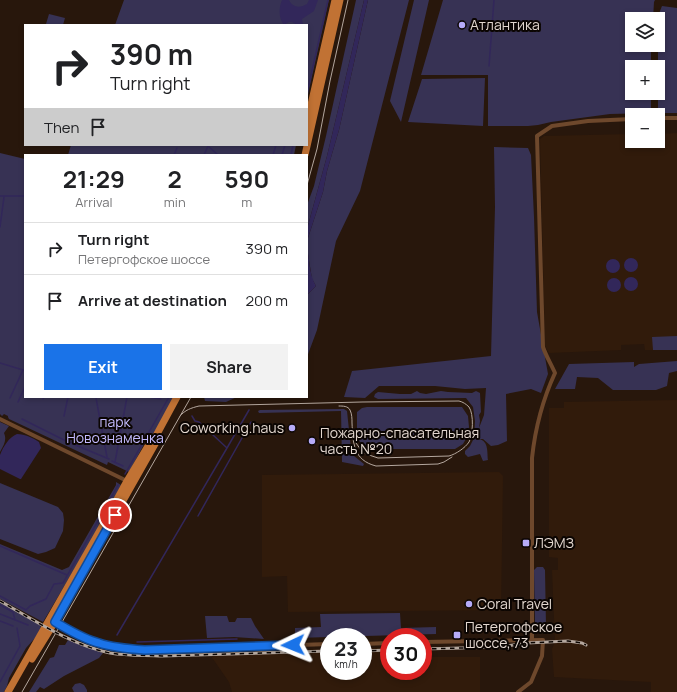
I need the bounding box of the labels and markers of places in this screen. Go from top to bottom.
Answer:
place label: Атлантика [470,15,540,34]
marker: Атлантика [457,20,467,30]
place label: Coworking.haus [180,418,284,437]
marker: Coworking.haus [287,423,297,433]
place label: Пожарно-спасательная часть №20 [320,423,479,458]
marker: Пожарно-спасательная часть №20 [307,436,317,446]
pin [98,498,132,532]
place label: ЛЭМЗ [534,533,574,552]
marker: ЛЭМЗ [521,538,531,548]
place label: Coral Travel [477,594,552,613]
marker: Coral Travel [464,599,474,609]
place label: Петергофское шоссе, 73 [465,617,562,652]
marker: Петергофское шоссе, 73 [452,630,462,640]

